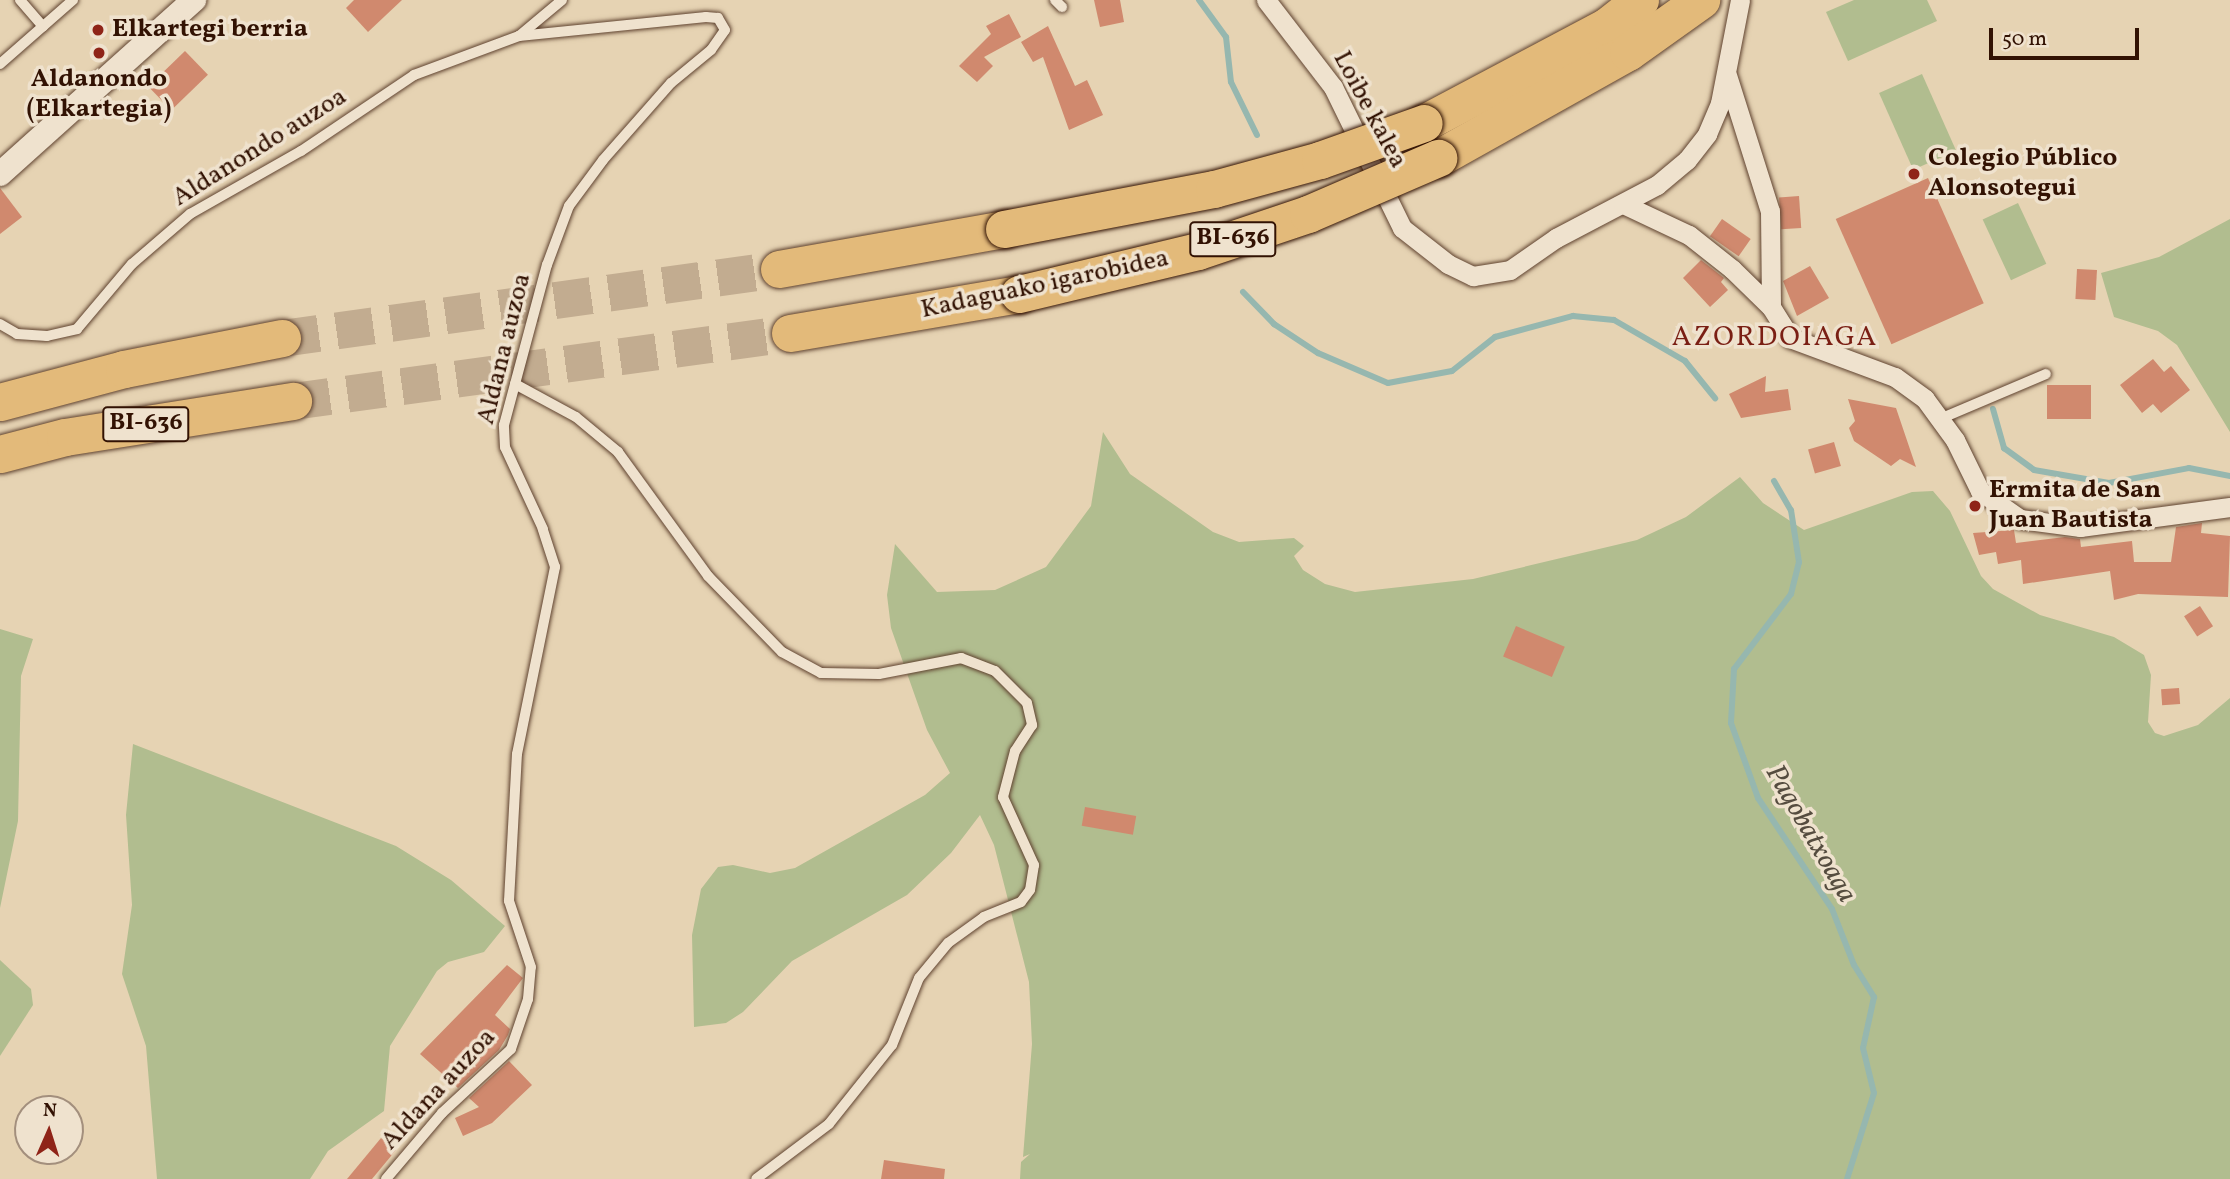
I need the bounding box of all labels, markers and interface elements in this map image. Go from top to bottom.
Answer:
place label: Elkartegi berria [112,14,308,46]
scale bar [1992,14,2142,58]
marker: Elkartegi berria [90,22,106,38]
text: 50 m [2002,25,2047,54]
marker: Aldanondo (Elkartegia) [91,45,107,61]
street label: Loibe kalea [1325,46,1413,174]
place label: Aldanondo (Elkartegia) [27,64,171,126]
street label: Aldanondo auzoa [167,82,353,214]
place label: Colegio Público Alonsotegui [1928,143,2117,204]
marker: Colegio Público Alonsotegui [1906,166,1922,182]
road number: BI-636 [1189,219,1277,260]
street label: Kadaguako igarobidea [918,244,1172,326]
street label: Aldana auzoa [471,270,539,428]
district label: AZORDOIAGA [1673,321,1877,355]
road number: BI-636 [102,404,190,444]
place label: Ermita de San Juan Bautista [1989,475,2161,536]
marker: Ermita de San Juan Bautista [1967,498,1983,514]
water label: Pagobatxoaga [1757,759,1863,909]
street label: Aldana auzoa [375,1023,503,1157]
north arrow [14,1095,84,1165]
text: N [42,1098,58,1124]

